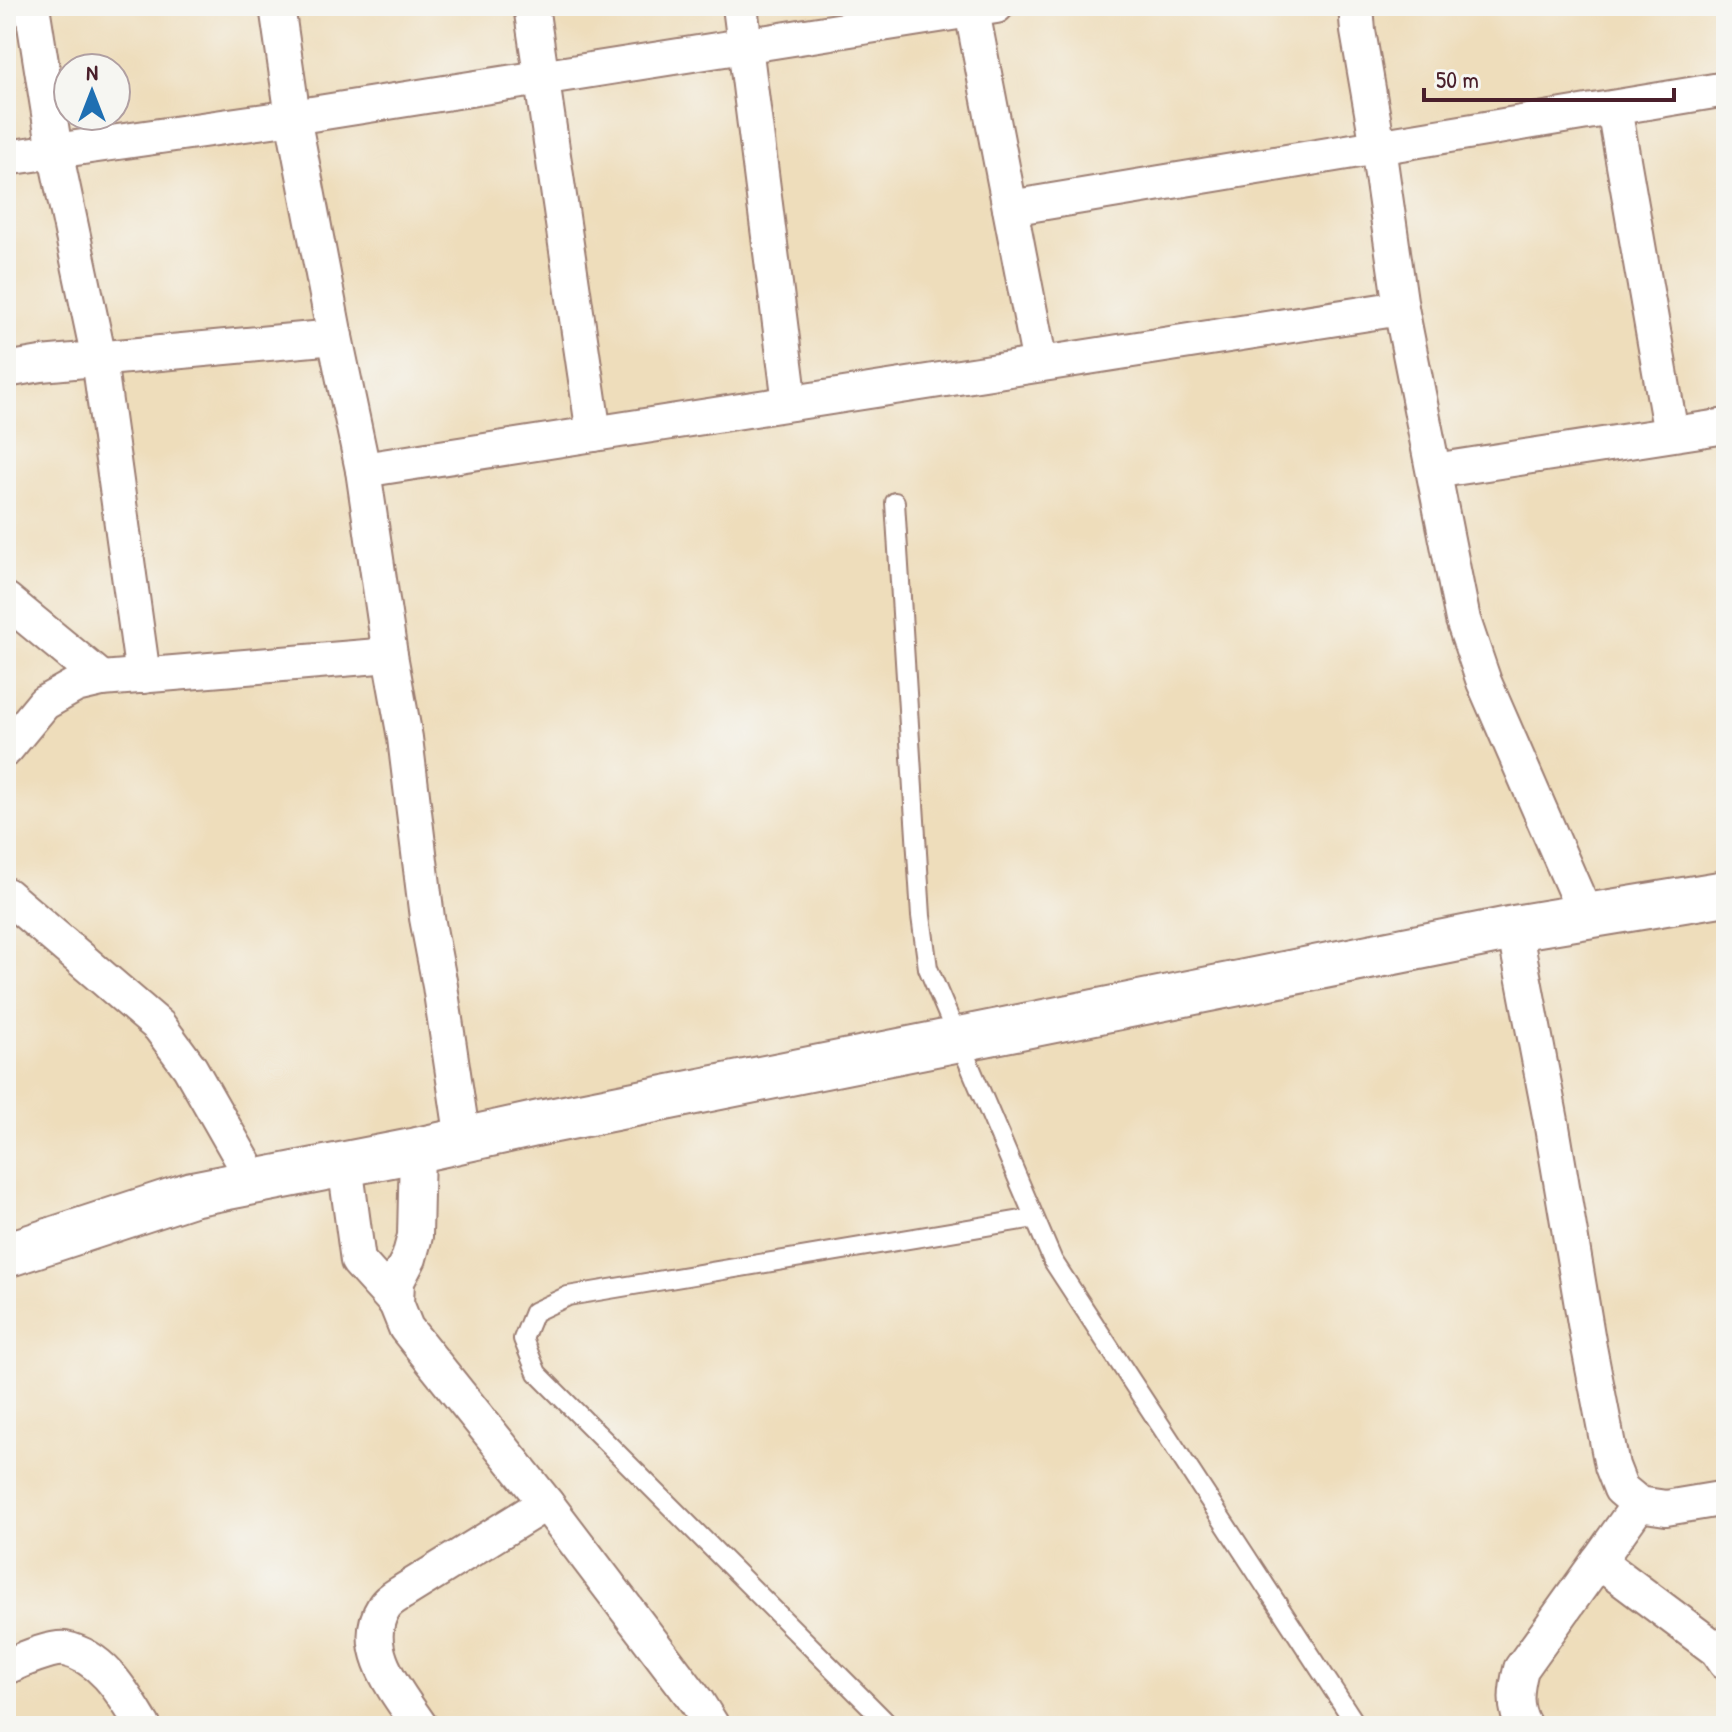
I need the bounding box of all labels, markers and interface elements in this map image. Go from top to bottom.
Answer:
north arrow [52,52,132,132]
scale bar [1424,52,1674,102]
text: N [86,57,98,87]
text: 50 m [1436,63,1479,95]

